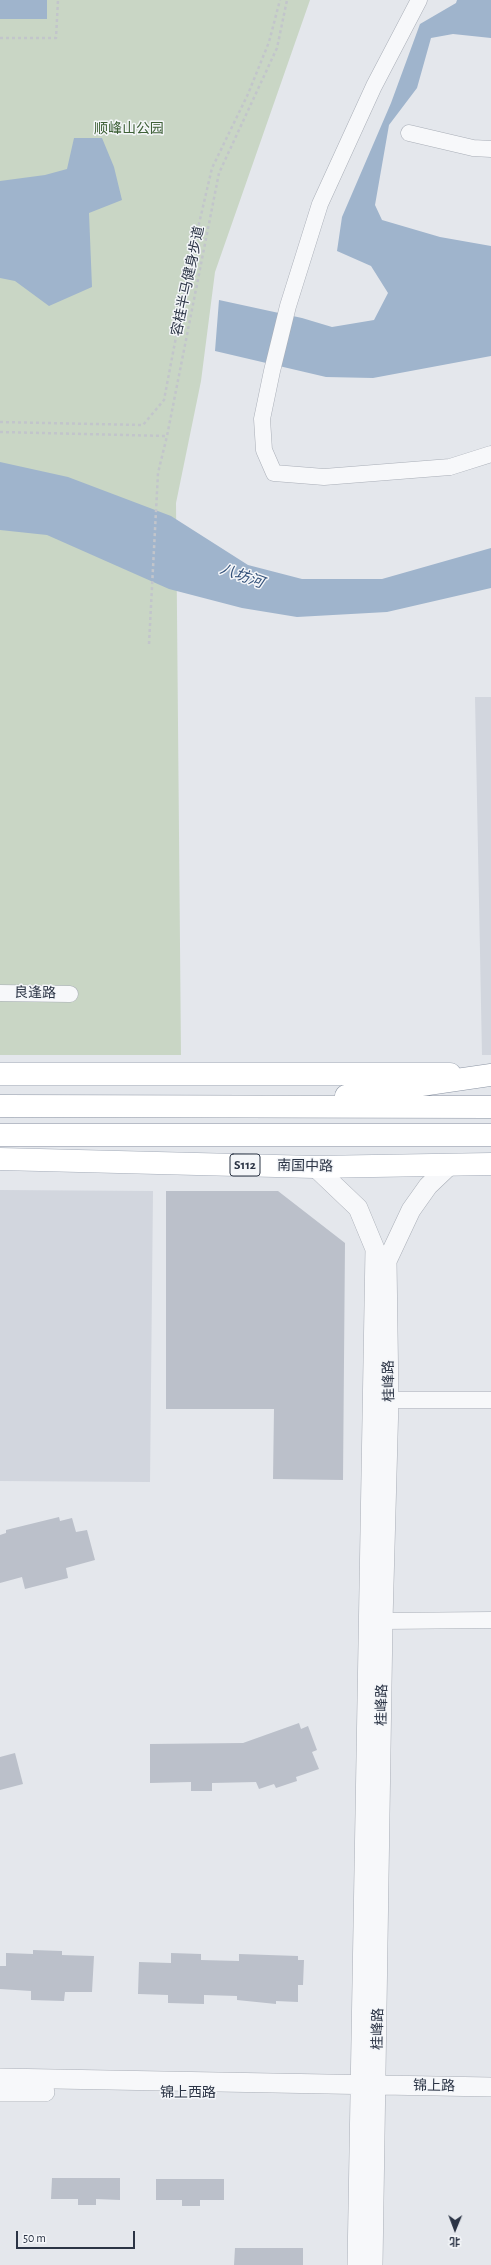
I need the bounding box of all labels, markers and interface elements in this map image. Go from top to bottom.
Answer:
park label: 顺峰山公园 [94,121,164,137]
street label: 容桂半马健身步道 [168,224,208,338]
water label: 八坊河 [218,560,266,592]
street label: 良逢路 [14,984,56,1002]
road number: S112 [230,1154,260,1176]
street label: 南国中路 [277,1157,333,1175]
street label: 桂峰路 [380,1360,398,1402]
street label: 桂峰路 [373,1684,391,1726]
street label: 桂峰路 [369,2008,387,2050]
street label: 锦上路 [413,2077,455,2095]
street label: 锦上西路 [160,2085,216,2101]
north arrow [435,2209,475,2249]
scale bar [18,2223,137,2249]
text: 50 m [23,2232,46,2244]
text: 北 [449,2236,460,2247]

